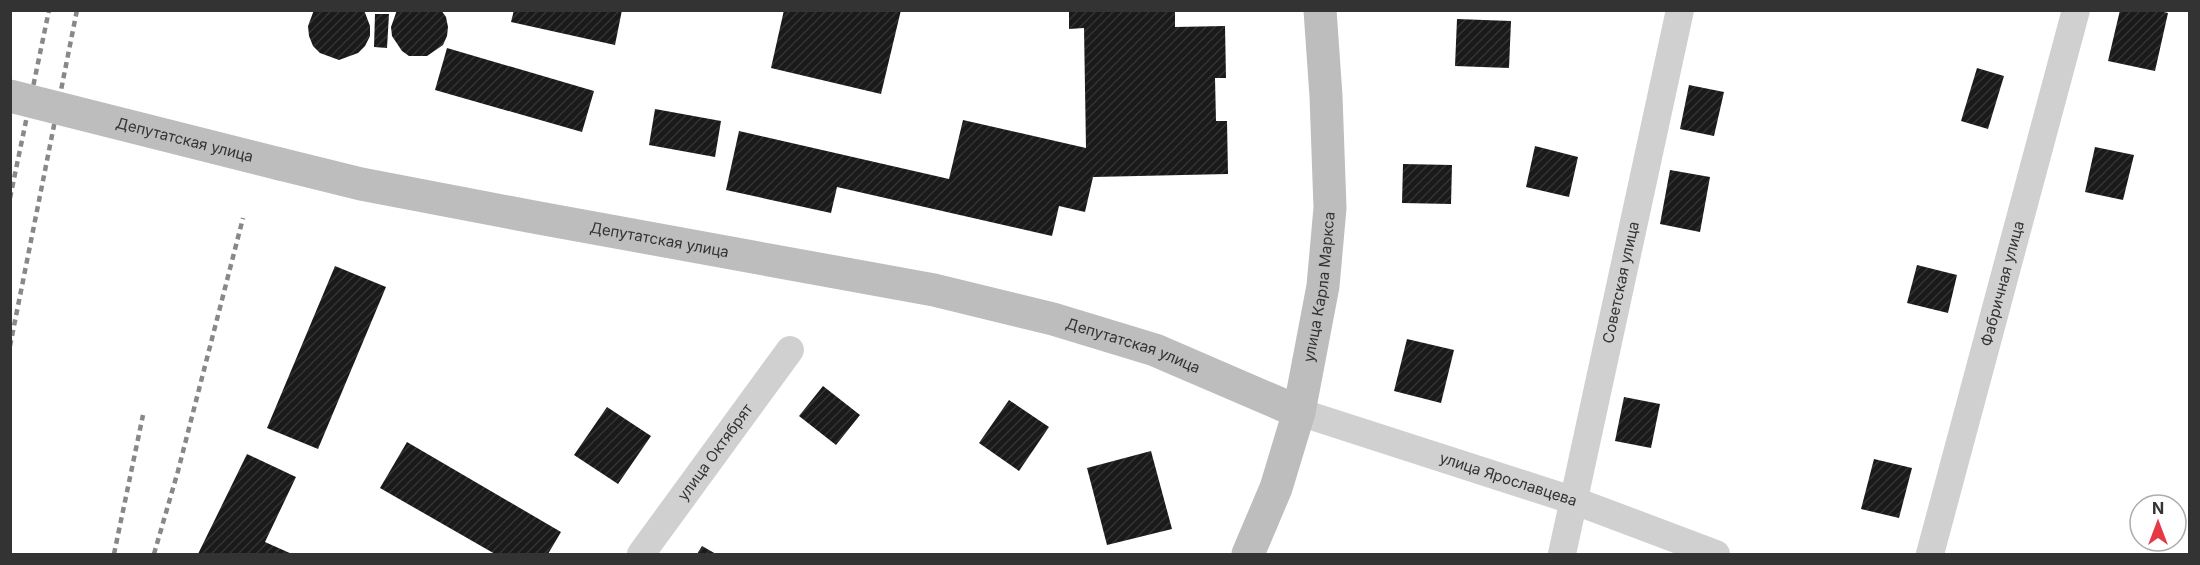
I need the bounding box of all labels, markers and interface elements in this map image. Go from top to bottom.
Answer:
street label: Депутатская улица [114,113,255,166]
street label: улица Карла Маркса [1299,211,1339,364]
street label: Депутатская улица [588,217,730,261]
street label: Советская улица [1598,219,1643,345]
street label: Фабричная улица [1976,219,2028,348]
street label: Депутатская улица [1064,313,1203,377]
street label: улица Октябрят [673,400,757,504]
street label: улица Ярославцева [1437,448,1580,510]
north arrow [2128,493,2188,553]
text: N [2152,498,2164,518]

